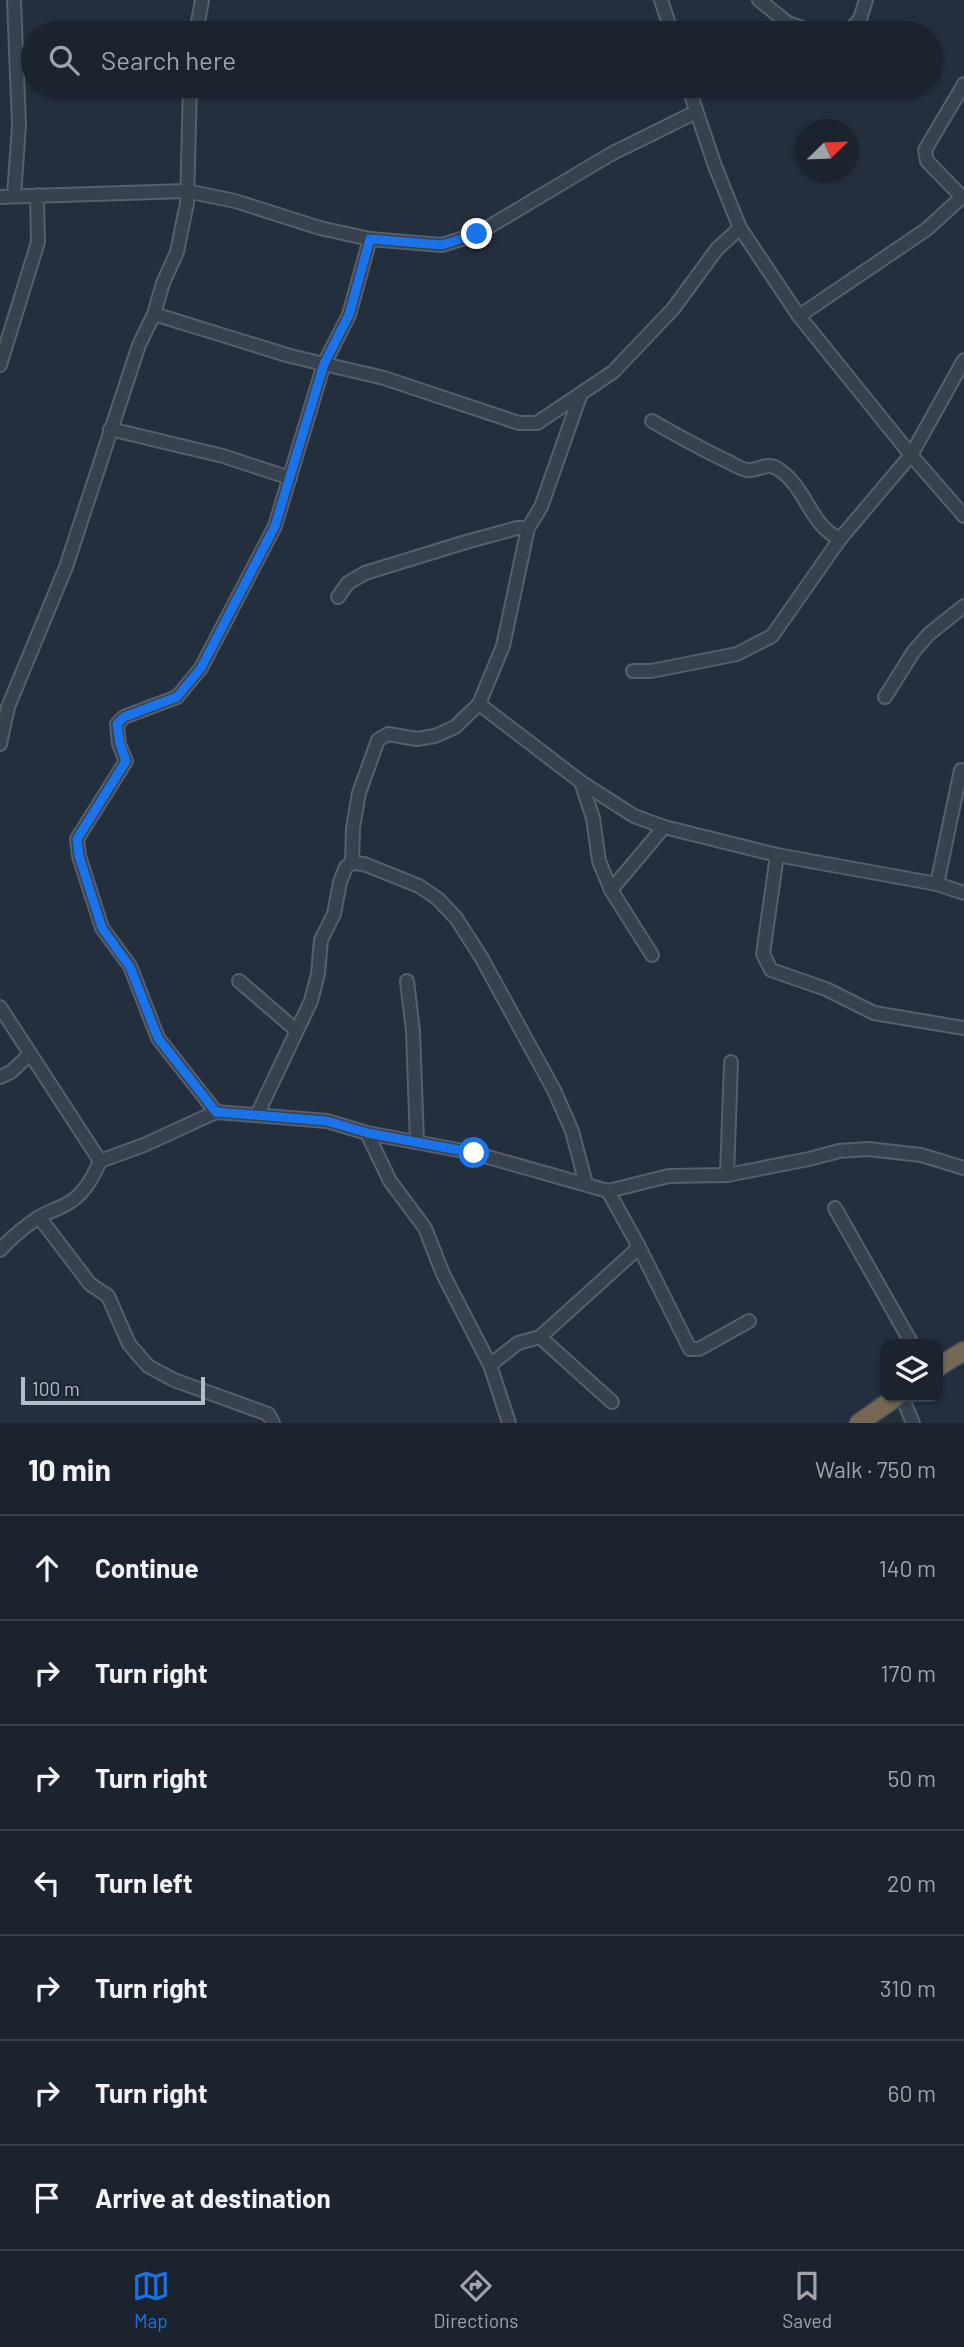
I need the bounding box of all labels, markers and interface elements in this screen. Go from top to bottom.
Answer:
search box [21,21,943,98]
icon: search [45,41,83,79]
text: Search here [101,44,236,75]
north arrow [796,119,859,182]
route end [461,218,492,249]
route start [458,1137,489,1168]
map controls [880,1339,943,1402]
button: layers [880,1339,943,1402]
scale bar [21,1374,205,1406]
text: 100 m [32,1377,80,1400]
text: 10 min [28,1451,111,1487]
text: Walk · 750 m [815,1455,936,1483]
icon: ahead [28,1549,66,1587]
text: Continue [95,1552,199,1583]
text: 140 m [879,1554,936,1582]
icon: right [28,1654,66,1692]
text: Turn right [95,1657,208,1688]
text: 170 m [880,1659,936,1687]
icon: right [28,1759,66,1797]
text: Turn right [95,1762,208,1793]
text: 50 m [888,1764,936,1792]
icon: left [28,1864,66,1902]
text: Turn left [95,1867,193,1898]
text: 20 m [887,1869,936,1897]
icon: right [28,1969,66,2007]
text: Turn right [95,1972,208,2003]
text: 310 m [880,1974,936,2002]
icon: right [28,2074,66,2112]
text: Turn right [95,2077,208,2108]
text: 60 m [888,2079,936,2107]
icon: arrive [28,2179,66,2217]
text: Arrive at destination [95,2182,331,2213]
tab: Map [132,2267,170,2332]
tab: Directions [434,2267,519,2332]
tab: Saved [782,2267,832,2332]

